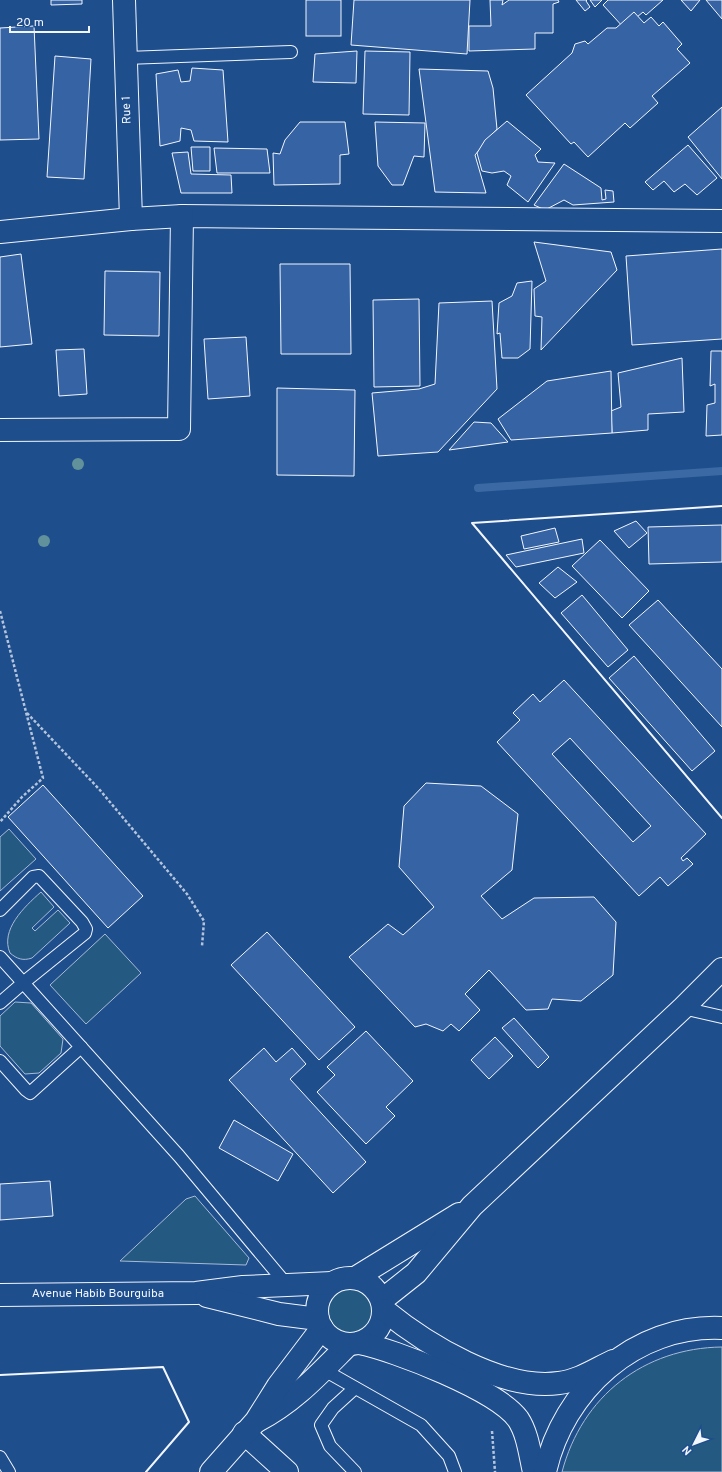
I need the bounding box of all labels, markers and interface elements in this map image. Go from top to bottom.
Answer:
scale bar [10,8,89,34]
text: 20 m [16,15,44,31]
street label: Rue 1 [119,96,135,124]
street label: Avenue Habib Bourguiba [32,1286,164,1302]
north arrow [674,1424,714,1464]
text: N [679,1442,695,1458]

